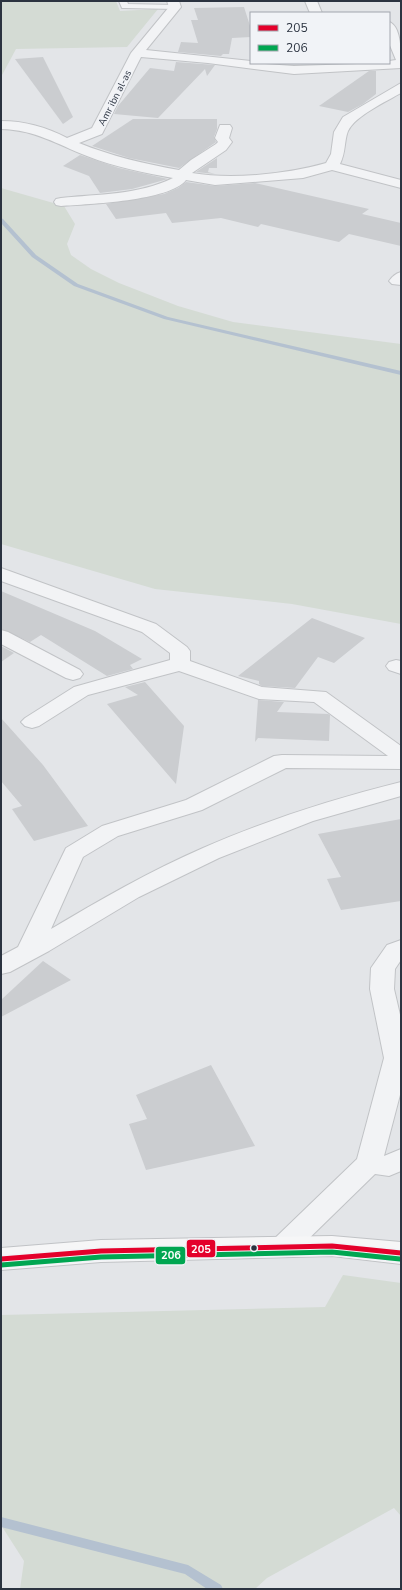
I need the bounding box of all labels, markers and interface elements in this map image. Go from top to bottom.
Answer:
legend [250,12,390,64]
text: 205 [286,20,308,36]
text: 206 [286,40,308,56]
street label: Amr ibn al-as [95,68,135,128]
line badge: 205 [186,1239,216,1258]
text: 205 [191,1242,211,1257]
unlabelled marker [249,1243,259,1253]
line badge: 206 [155,1246,186,1265]
text: 206 [161,1248,181,1263]

